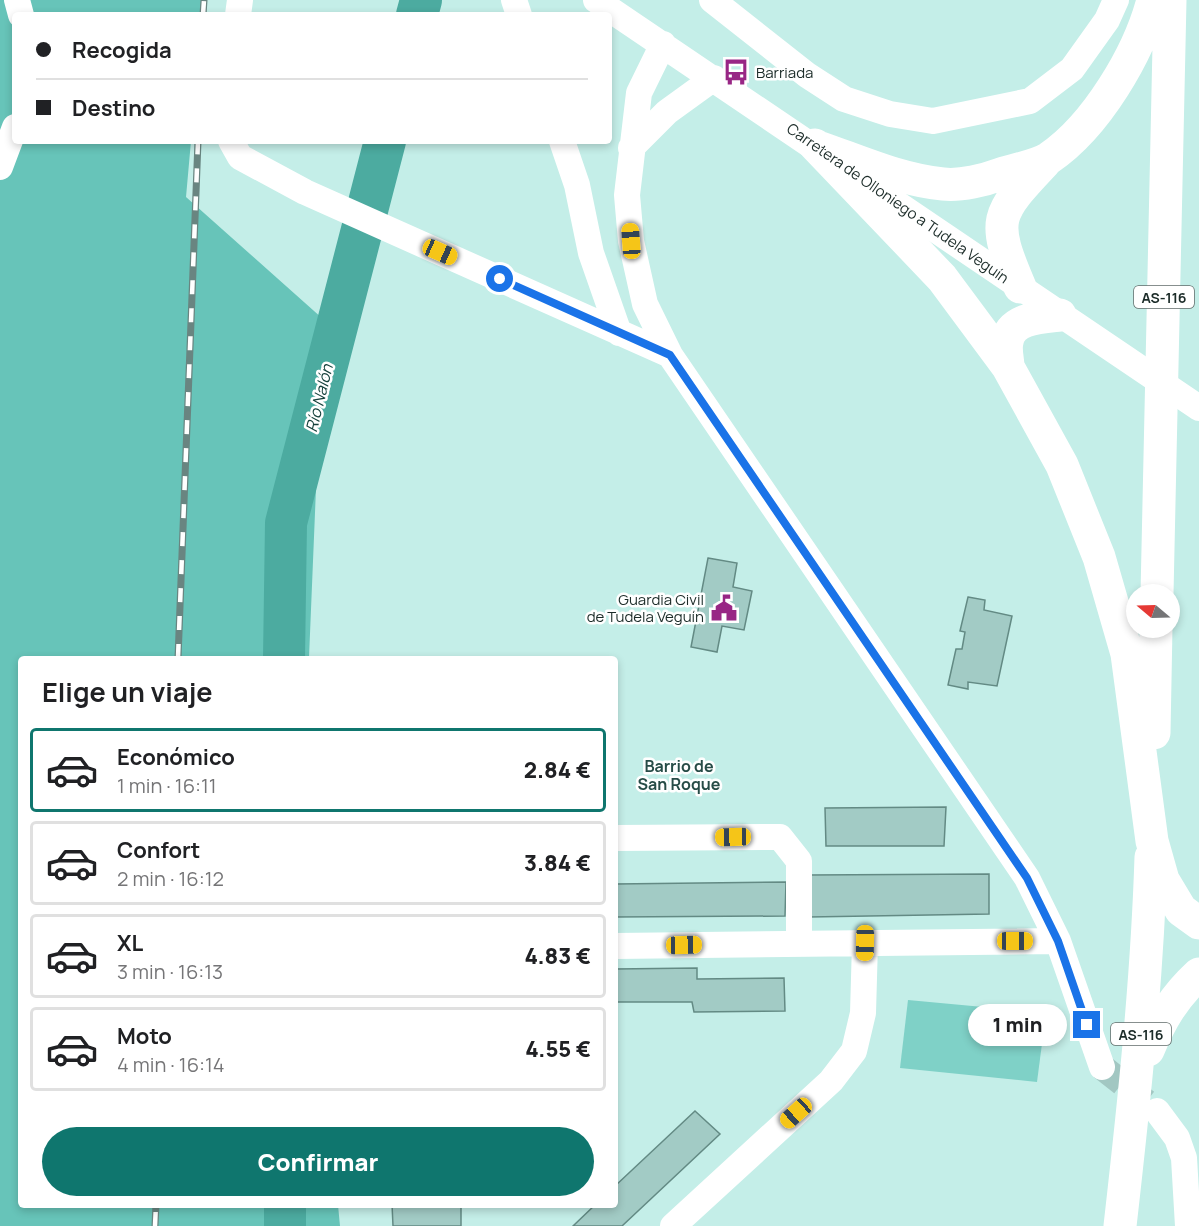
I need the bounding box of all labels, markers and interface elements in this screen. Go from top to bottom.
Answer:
text: Recogida [72,35,172,65]
bus stop icon: Barriada [721,57,751,87]
place label: Barriada [756,62,813,83]
text: Destino [72,93,155,123]
street label: Carretera de Olloniego a Tudela Veguín [783,118,1013,288]
car [621,222,641,260]
car [420,236,460,268]
route start [486,265,513,292]
road number: AS-116 [1134,286,1194,308]
water label: Río Nalón [300,361,338,434]
north arrow [1126,584,1180,638]
map controls [1126,584,1180,638]
place label: Guardia Civil de Tudela Veguín [587,589,704,627]
public building icon: Guardia Civil de Tudela Veguín [709,593,739,623]
text: Elige un viaje [42,673,213,710]
text: Económico [117,742,235,772]
icon: car [45,743,99,797]
text: 2.84 € [524,755,591,785]
district label: Barrio de San Roque [638,755,721,795]
text: 1 min · 16:11 [117,772,217,799]
car [715,828,751,846]
text: Confort [117,835,200,865]
icon: car [45,836,99,890]
text: 3.84 € [524,848,591,878]
text: 2 min · 16:12 [117,865,224,892]
car [856,925,874,961]
text: XL [117,928,143,958]
icon: car [45,929,99,983]
car [997,932,1033,950]
car [666,936,702,954]
text: 4.83 € [524,941,591,971]
text: 3 min · 16:13 [117,958,223,985]
callout: 1 min [967,1004,1066,1046]
text: 1 min [992,1011,1043,1038]
route end [1073,1011,1100,1038]
text: Moto [117,1021,172,1051]
icon: car [45,1022,99,1076]
road number: AS-116 [1111,1023,1171,1045]
text: 4.55 € [525,1034,591,1064]
text: 4 min · 16:14 [117,1051,225,1078]
car [777,1094,815,1132]
button: Confirmar [42,1127,594,1196]

